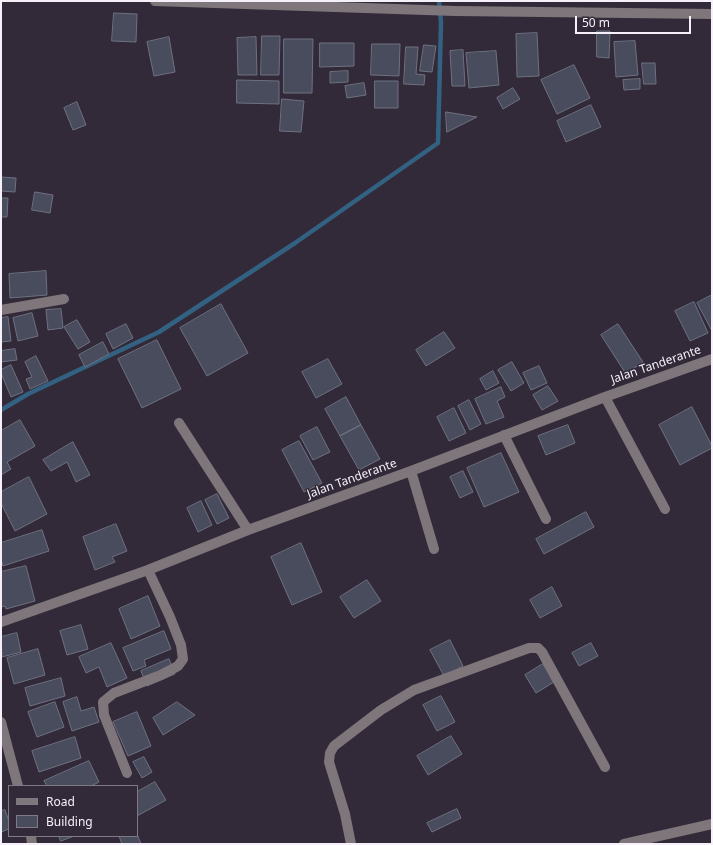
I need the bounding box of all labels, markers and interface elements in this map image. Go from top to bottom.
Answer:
scale bar [577,8,693,34]
text: 50 m [582,14,610,31]
street label: Jalan Tanderante [609,343,703,387]
street label: Jalan Tanderante [305,456,399,502]
legend [8,785,138,837]
text: Road [46,793,75,810]
text: Building [46,813,93,830]

